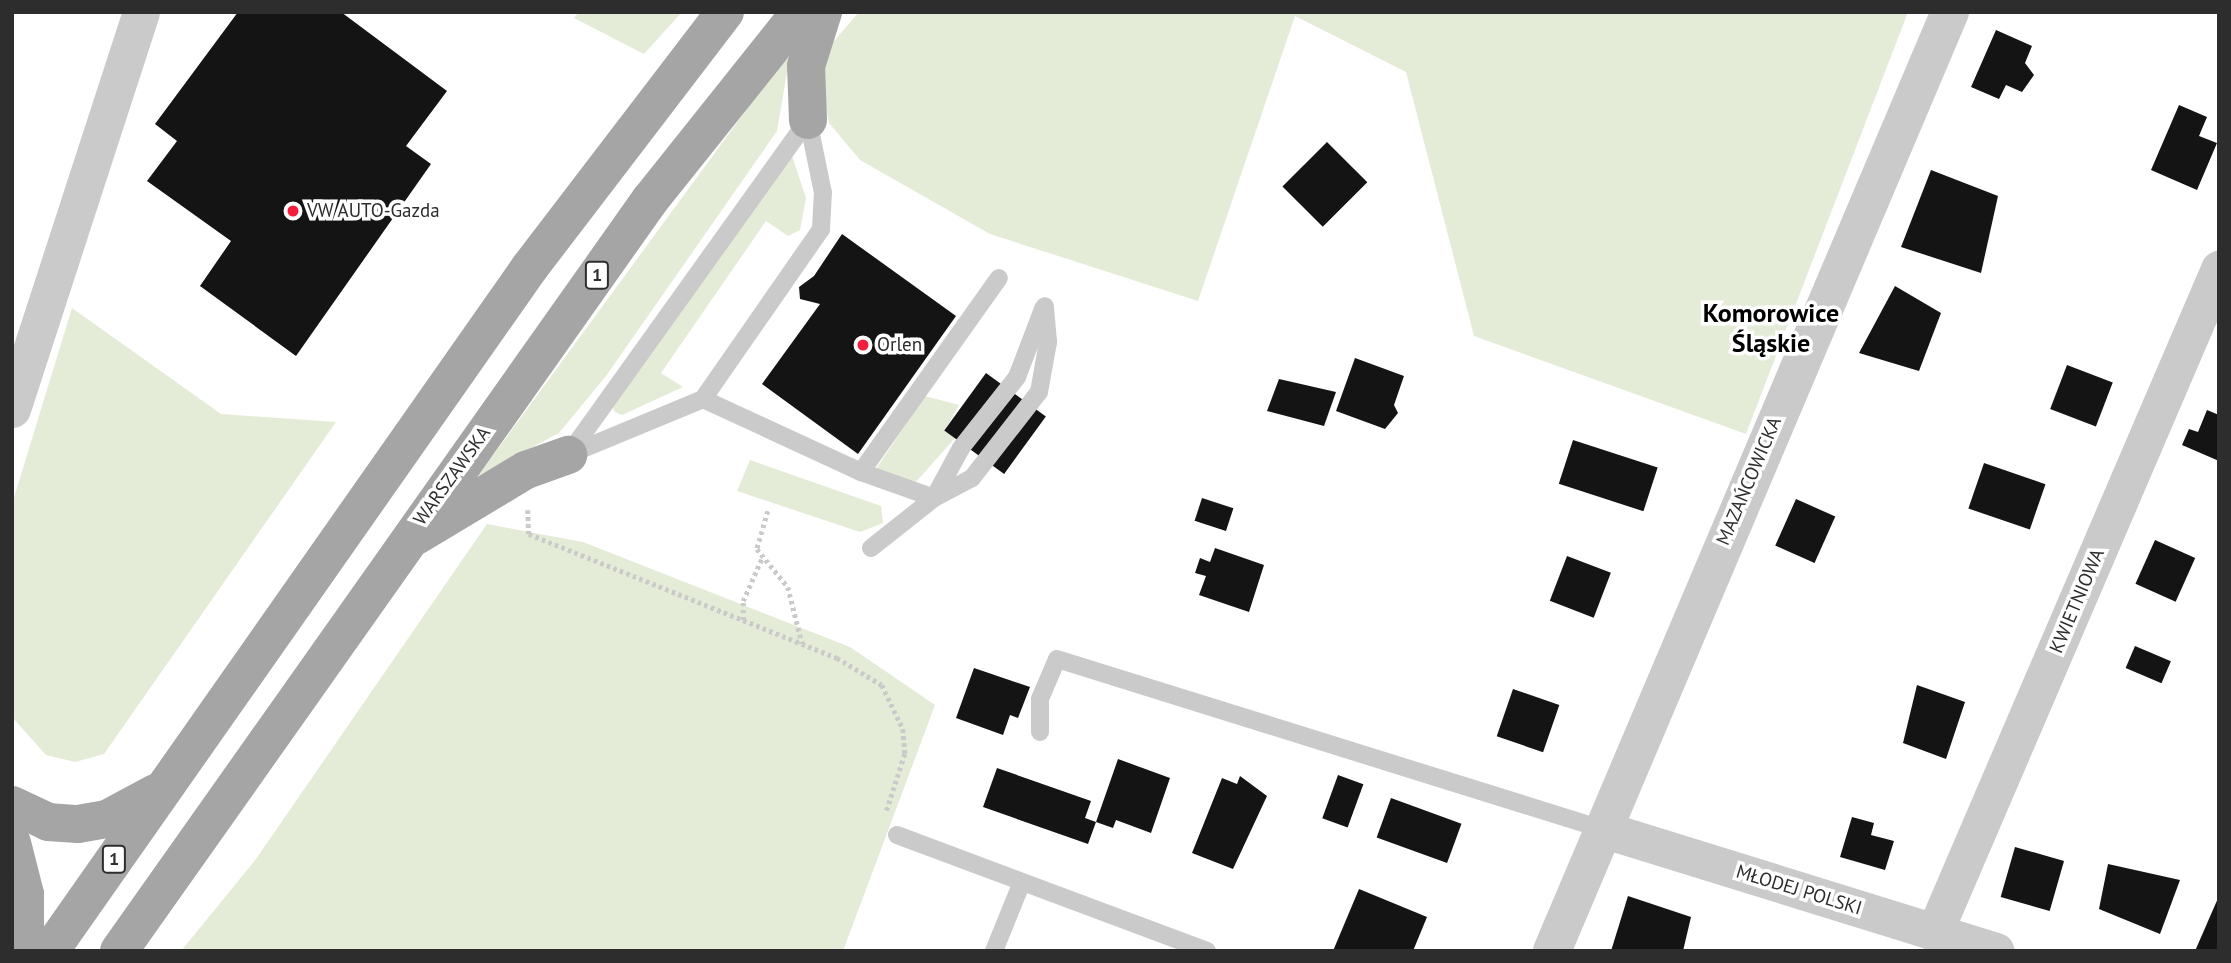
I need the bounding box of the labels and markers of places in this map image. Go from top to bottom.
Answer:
place label: VW AUTO-Gazda [307,200,441,222]
marker: VW AUTO-Gazda [285,203,301,219]
place label: Orlen [877,334,922,356]
marker: Orlen [855,337,871,353]

